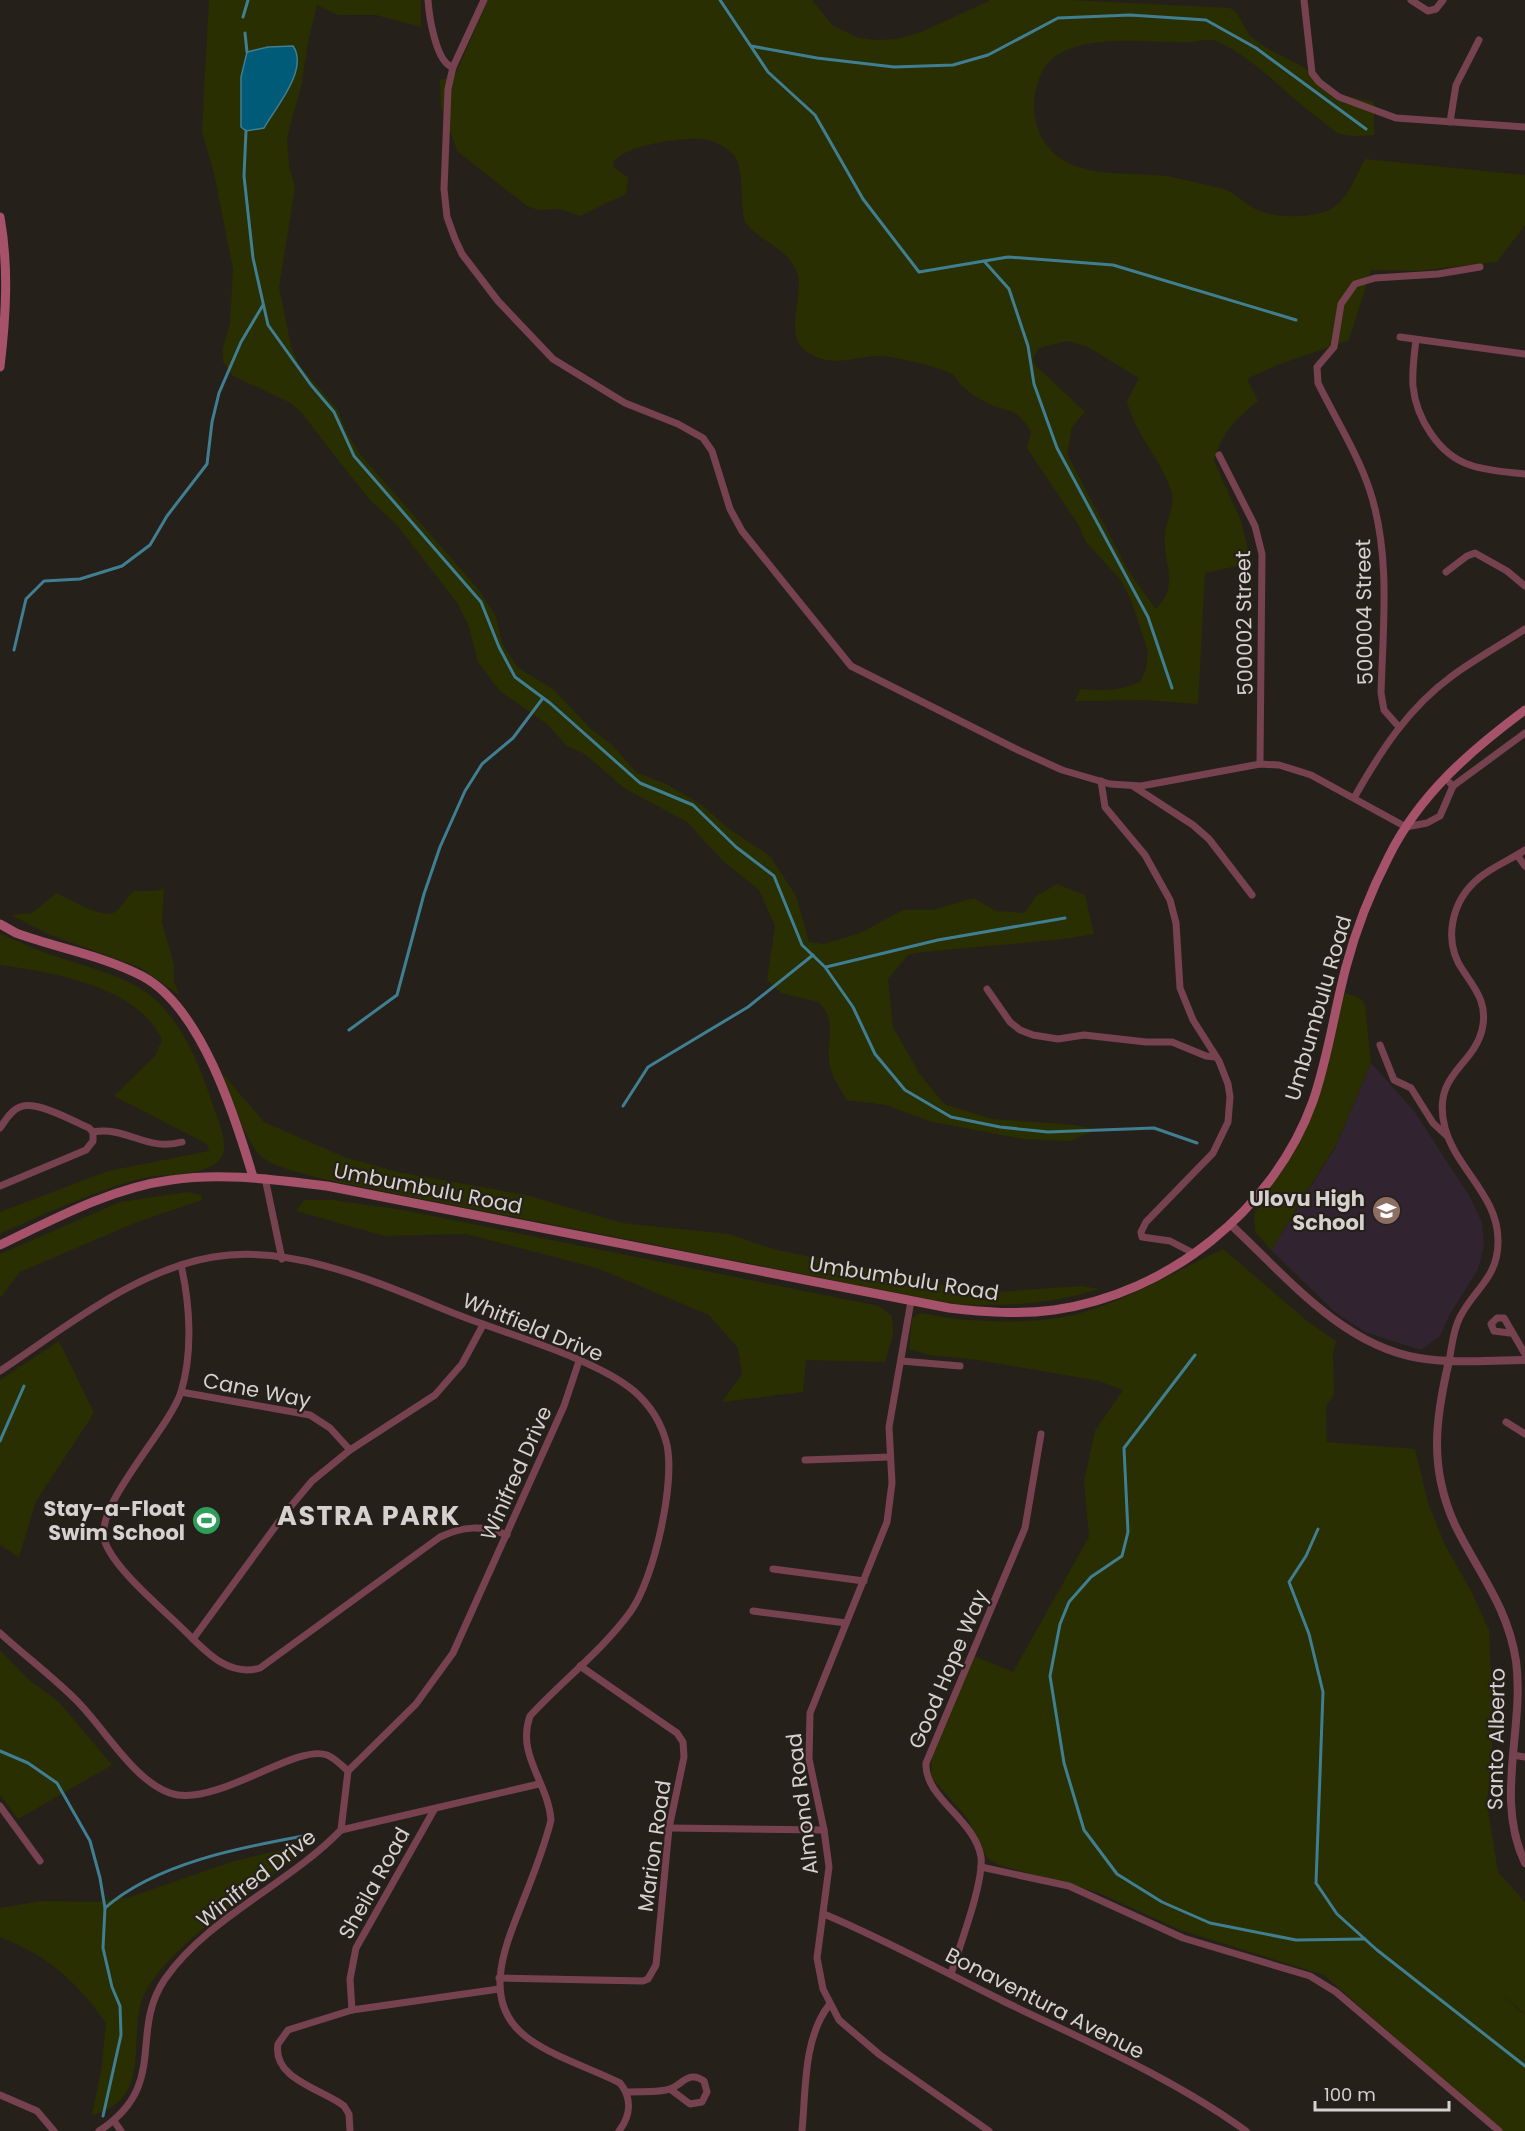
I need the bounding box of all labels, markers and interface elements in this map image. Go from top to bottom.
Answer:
street label: 500004 Street [1348,539,1380,685]
street label: 500002 Street [1228,550,1260,696]
street label: Umbumbulu Road [1278,912,1358,1104]
street label: Umbumbulu Road [331,1155,525,1221]
place label: Ulovu High School [1249,1184,1365,1237]
school or university icon: Ulovu High School [1370,1194,1402,1226]
street label: Umbumbulu Road [807,1249,1001,1307]
street label: Whitfield Drive [458,1286,608,1368]
street label: Cane Way [201,1365,313,1415]
street label: Winifred Drive [473,1401,559,1545]
place label: Stay-a-Float Swim School [44,1494,185,1547]
district label: ASTRA PARK [277,1497,461,1534]
sports icon: Stay-a-Float Swim School [190,1504,222,1536]
street label: Good Hope Way [901,1585,995,1753]
street label: Santo Alberto [1480,1668,1512,1810]
street label: Almond Road [779,1732,825,1876]
street label: Marion Road [630,1778,678,1914]
street label: Winifred Drive [190,1822,322,1934]
street label: Sheila Road [331,1822,417,1944]
street label: Bonaventura Avenue [941,1940,1149,2066]
scale bar [1315,2074,1448,2112]
text: 100 m [1324,2082,1376,2107]

